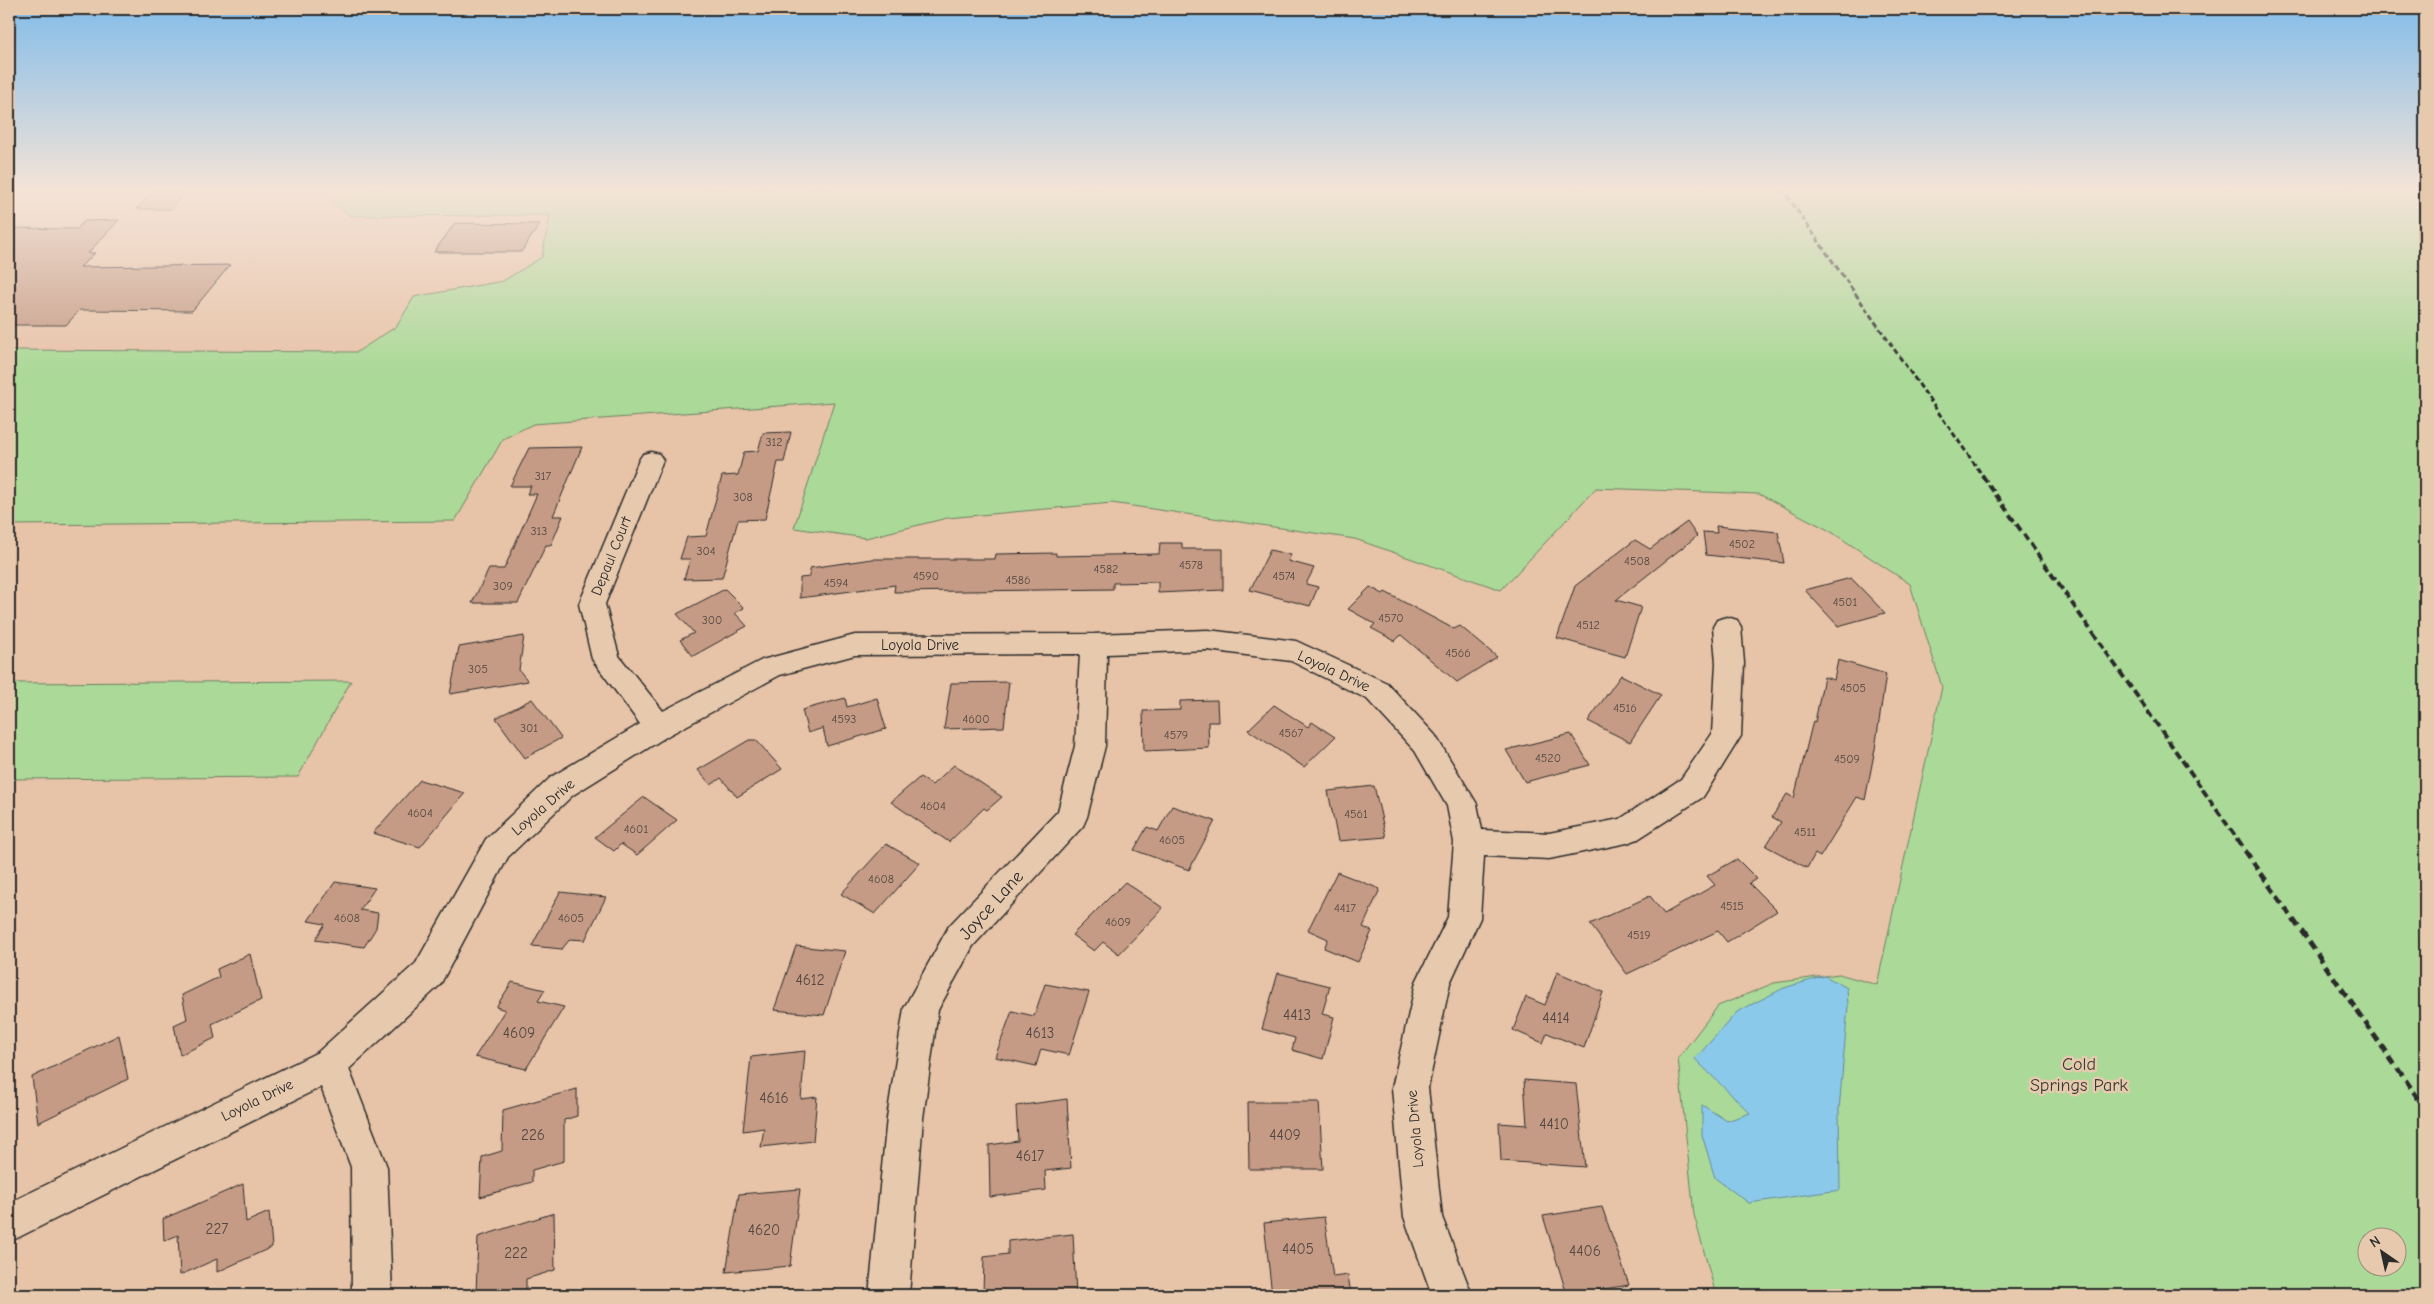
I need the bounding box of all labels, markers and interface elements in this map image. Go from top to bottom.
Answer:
house number: 312 [765,435,783,449]
house number: 317 [535,469,552,483]
house number: 308 [733,490,753,504]
street label: Depaul Court [587,513,635,598]
house number: 313 [531,524,547,538]
house number: 4502 [1729,537,1755,551]
house number: 304 [696,544,716,558]
house number: 4508 [1624,554,1650,568]
house number: 4578 [1179,558,1203,572]
house number: 4582 [1094,562,1118,576]
house number: 4590 [913,569,939,583]
house number: 4574 [1273,569,1296,583]
house number: 4586 [1006,573,1031,587]
house number: 4594 [824,576,848,590]
house number: 309 [493,579,513,593]
house number: 4501 [1833,595,1857,609]
house number: 4570 [1378,611,1404,625]
house number: 300 [702,613,722,627]
house number: 4512 [1576,618,1600,632]
street label: Loyola Drive [881,636,959,654]
street label: Loyola Drive [1295,646,1374,696]
house number: 4566 [1445,646,1471,660]
house number: 305 [468,662,488,676]
house number: 4505 [1840,681,1866,695]
house number: 4516 [1613,701,1637,715]
house number: 4593 [832,712,856,726]
house number: 4600 [963,712,989,726]
house number: 301 [520,721,538,735]
house number: 4567 [1279,726,1304,740]
house number: 4579 [1164,728,1188,742]
house number: 4520 [1535,751,1561,765]
house number: 4509 [1834,752,1860,766]
street label: Loyola Drive [508,774,579,839]
house number: 4604 [920,799,946,813]
house number: 4604 [407,806,433,820]
house number: 4561 [1344,807,1368,821]
house number: 4601 [624,822,648,836]
house number: 4511 [1794,825,1816,839]
house number: 4605 [1159,833,1185,847]
street label: Joyce Lane [955,866,1028,944]
house number: 4608 [868,872,894,886]
house number: 4515 [1720,899,1744,913]
house number: 4417 [1334,901,1356,915]
house number: 4608 [334,911,360,925]
house number: 4605 [558,911,584,925]
house number: 4609 [1105,915,1131,929]
house number: 4519 [1627,928,1651,942]
house number: 4612 [795,971,825,989]
house number: 4413 [1283,1006,1311,1024]
house number: 4414 [1542,1009,1570,1027]
house number: 4609 [503,1024,535,1042]
house number: 4613 [1026,1024,1054,1042]
park label: Cold Springs Park [2030,1054,2128,1096]
street label: Loyola Drive [218,1075,296,1125]
house number: 4616 [759,1089,789,1107]
street label: Loyola Drive [1403,1089,1427,1169]
house number: 4410 [1539,1115,1569,1133]
house number: 226 [521,1126,545,1144]
house number: 4409 [1269,1126,1301,1144]
house number: 4617 [1016,1147,1044,1165]
house number: 227 [206,1220,228,1238]
house number: 4620 [748,1221,780,1239]
north arrow [2356,1226,2406,1276]
text: N [2366,1232,2384,1251]
house number: 4405 [1282,1240,1314,1258]
house number: 4406 [1569,1242,1601,1260]
house number: 222 [504,1244,528,1262]

